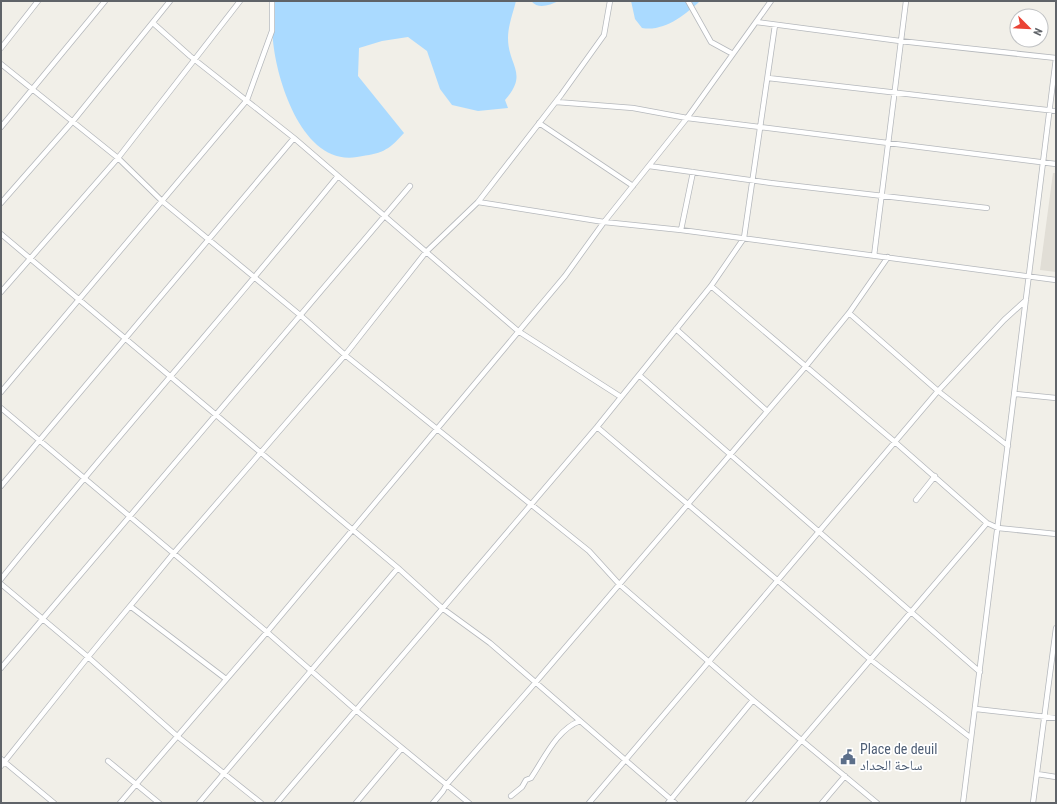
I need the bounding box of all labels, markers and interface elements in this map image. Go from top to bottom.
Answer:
north arrow [1009,8,1049,48]
text: N [1030,26,1045,38]
place label: Place de deuil ساحة الحداد [860,741,937,773]
public building icon: Place de deuil ساحة الحداد [839,748,857,766]

